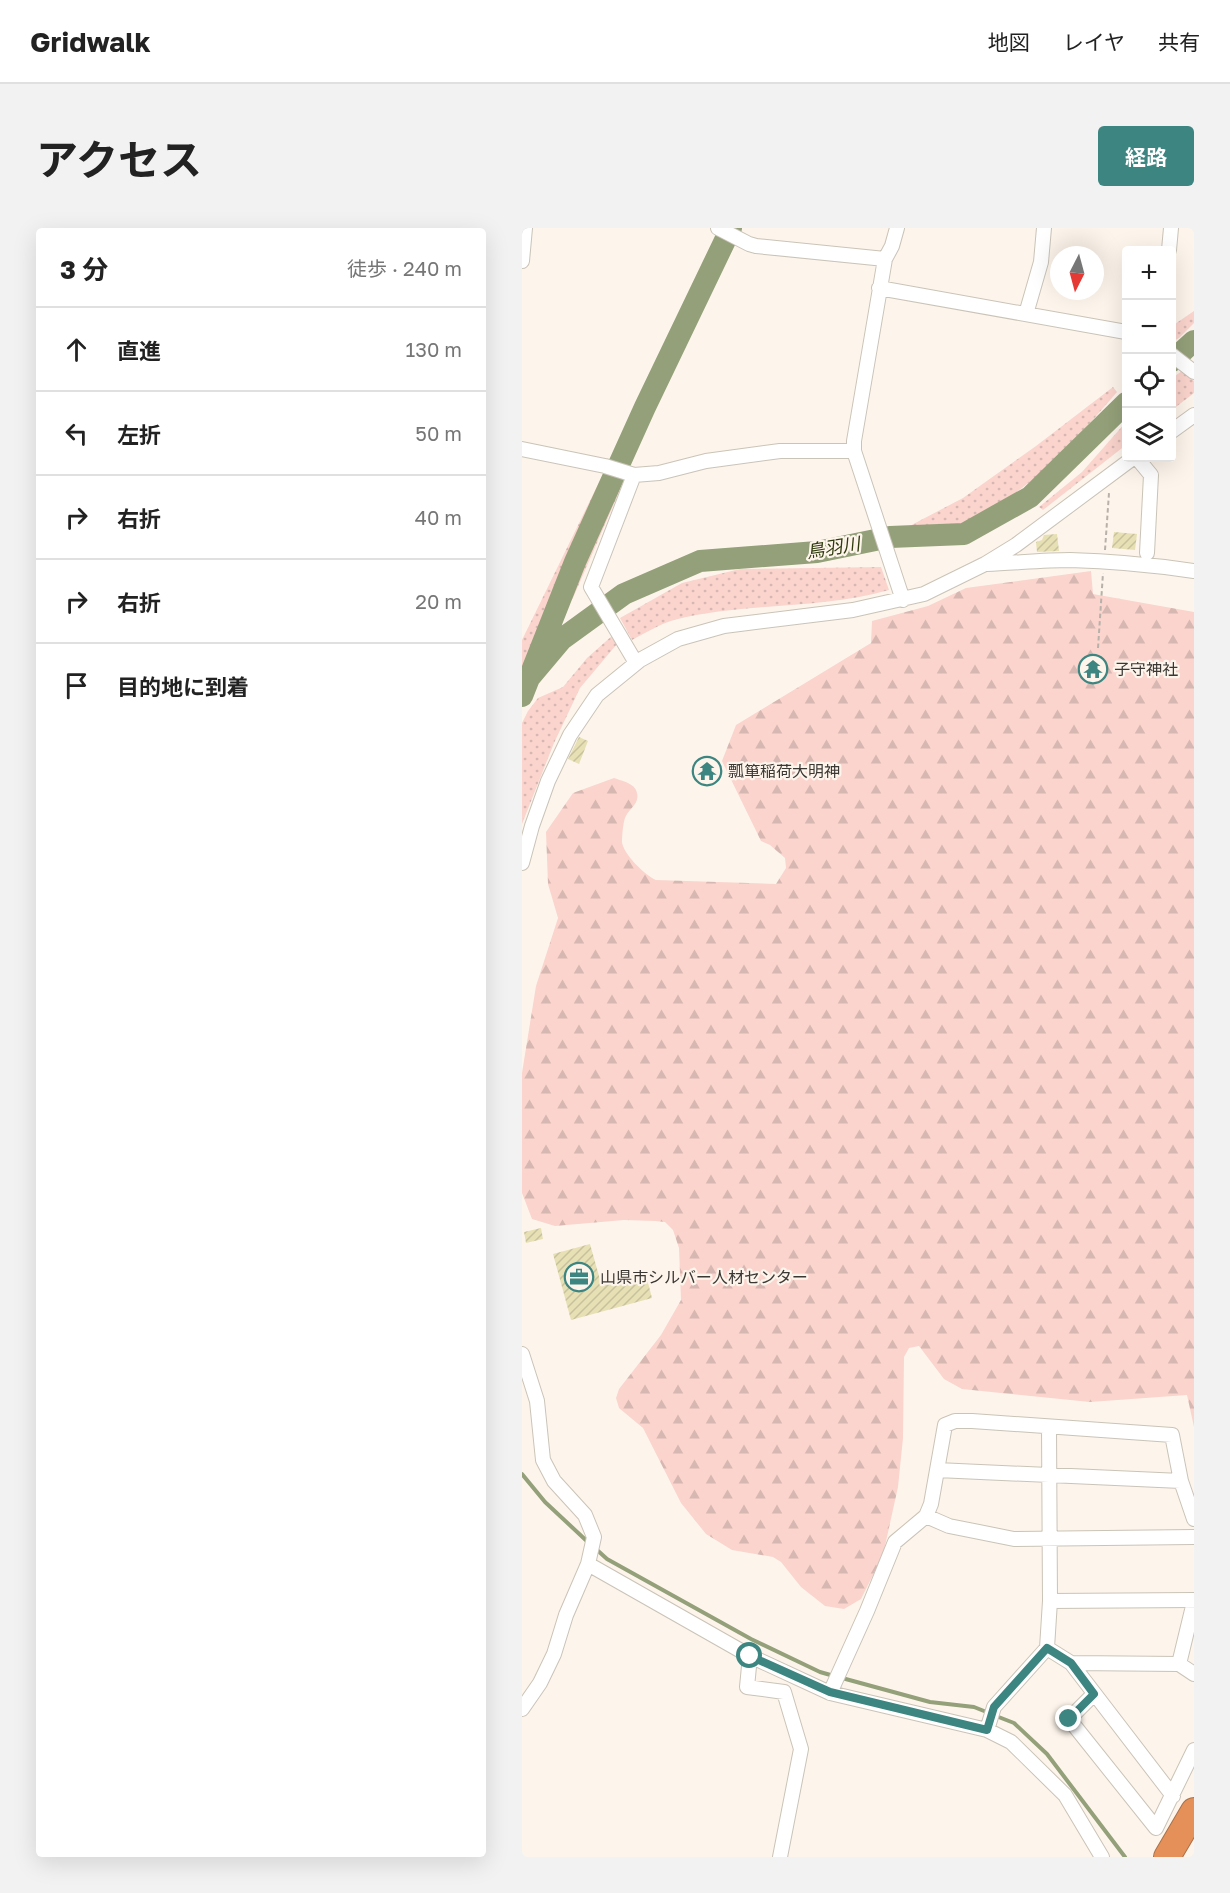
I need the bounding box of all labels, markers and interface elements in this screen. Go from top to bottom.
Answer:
text: Gridwalk [30,25,151,58]
text: 地図 [988,29,1030,55]
text: レイヤ [1063,29,1125,55]
text: 共有 [1158,29,1200,55]
button: 経路 [1098,126,1194,186]
text: アクセス [36,134,202,184]
north arrow [1050,246,1104,300]
map controls [1122,246,1176,462]
button: + [1122,246,1176,300]
text: 3 分 [60,254,108,285]
text: 徒歩 · 240 m [347,256,462,280]
button: − [1122,300,1176,354]
icon: ahead [60,333,93,366]
text: 直進 [117,337,161,364]
text: 130 m [406,337,462,361]
button: locate [1122,354,1176,408]
button: layers [1122,408,1176,462]
icon: left [60,417,93,450]
text: 左折 [117,421,161,448]
text: 50 m [415,421,462,445]
icon: right [60,501,93,534]
text: 右折 [117,505,161,532]
text: 40 m [415,505,462,529]
water label: 鳥羽川 [805,532,863,562]
icon: right [60,585,93,618]
text: 右折 [117,589,161,616]
text: 20 m [415,589,462,613]
temple icon: 子守神社 [1077,653,1109,685]
place label: 子守神社 [1114,659,1178,679]
icon: arrive [60,669,93,702]
text: 目的地に到着 [117,673,249,700]
temple icon: 瓢箪稲荷大明神 [691,755,723,787]
place label: 瓢箪稲荷大明神 [728,761,840,781]
office icon: 山県市シルバー人材センター [563,1261,595,1293]
place label: 山県市シルバー人材センター [600,1267,808,1287]
route start [736,1642,762,1668]
route end [1055,1705,1081,1731]

